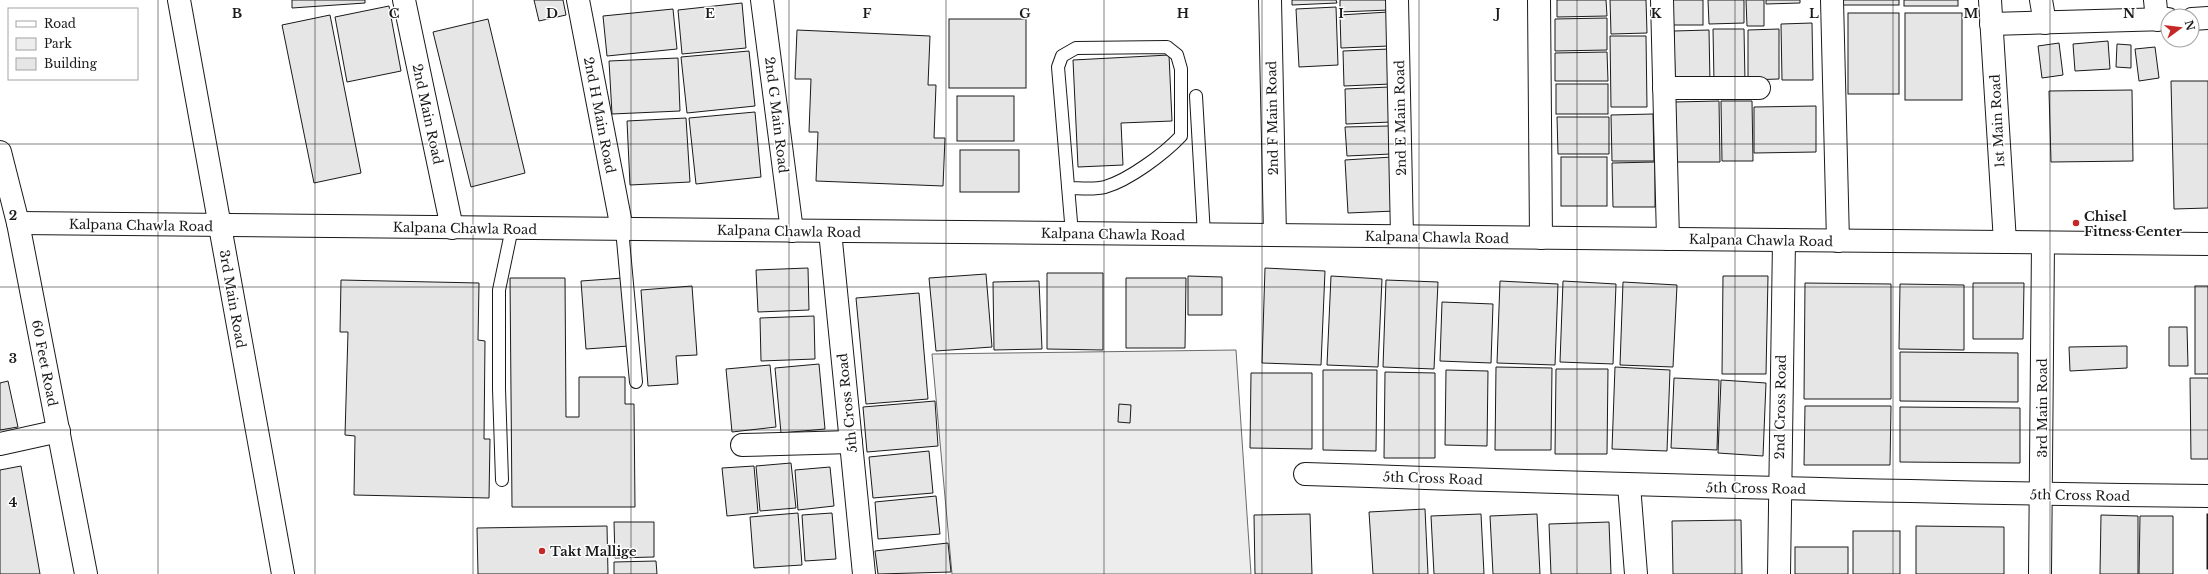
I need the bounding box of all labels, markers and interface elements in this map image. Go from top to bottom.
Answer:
text: B [232,5,242,22]
text: C [389,5,400,22]
text: D [546,5,558,22]
text: E [705,5,715,22]
text: F [863,5,872,22]
text: G [1019,5,1031,22]
text: H [1177,5,1189,22]
text: I [1338,5,1344,22]
text: J [1492,5,1501,22]
text: K [1651,5,1662,22]
text: L [1809,5,1819,22]
text: M [1964,5,1979,22]
text: N [2123,5,2135,22]
legend [8,8,138,80]
north arrow [2160,8,2200,48]
text: Road [44,16,76,31]
text: N [2182,19,2198,33]
text: Park [44,36,72,51]
street label: 2nd H Main Road [580,55,619,175]
text: Building [44,56,98,71]
street label: 2nd G Main Road [761,56,792,175]
street label: 2nd F Main Road [1263,60,1282,175]
street label: 2nd E Main Road [1391,60,1410,176]
street label: 2nd Main Road [409,62,447,166]
street label: 1st Main Road [1987,74,2008,168]
text: 2 [9,207,17,224]
place label: Chisel Fitness Center [2084,208,2183,240]
street label: Kalpana Chawla Road [69,216,213,235]
marker: Chisel Fitness Center [2071,218,2081,228]
street label: Kalpana Chawla Road [393,219,537,238]
street label: Kalpana Chawla Road [717,222,861,241]
street label: Kalpana Chawla Road [1041,225,1185,244]
street label: Kalpana Chawla Road [1365,228,1509,247]
street label: Kalpana Chawla Road [1689,231,1833,250]
street label: 3rd Main Road [215,249,250,350]
street label: 60 Feet Road [28,318,61,408]
text: 3 [9,350,17,367]
street label: 5th Cross Road [834,352,861,454]
street label: 2nd Cross Road [1771,354,1790,459]
street label: 3rd Main Road [2034,358,2051,458]
street label: 5th Cross Road [1383,468,1484,489]
street label: 5th Cross Road [1706,479,1806,498]
street label: 5th Cross Road [2030,486,2130,505]
text: 4 [9,494,18,511]
place label: Takt Mallige [550,543,637,560]
marker: Takt Mallige [537,546,547,556]

